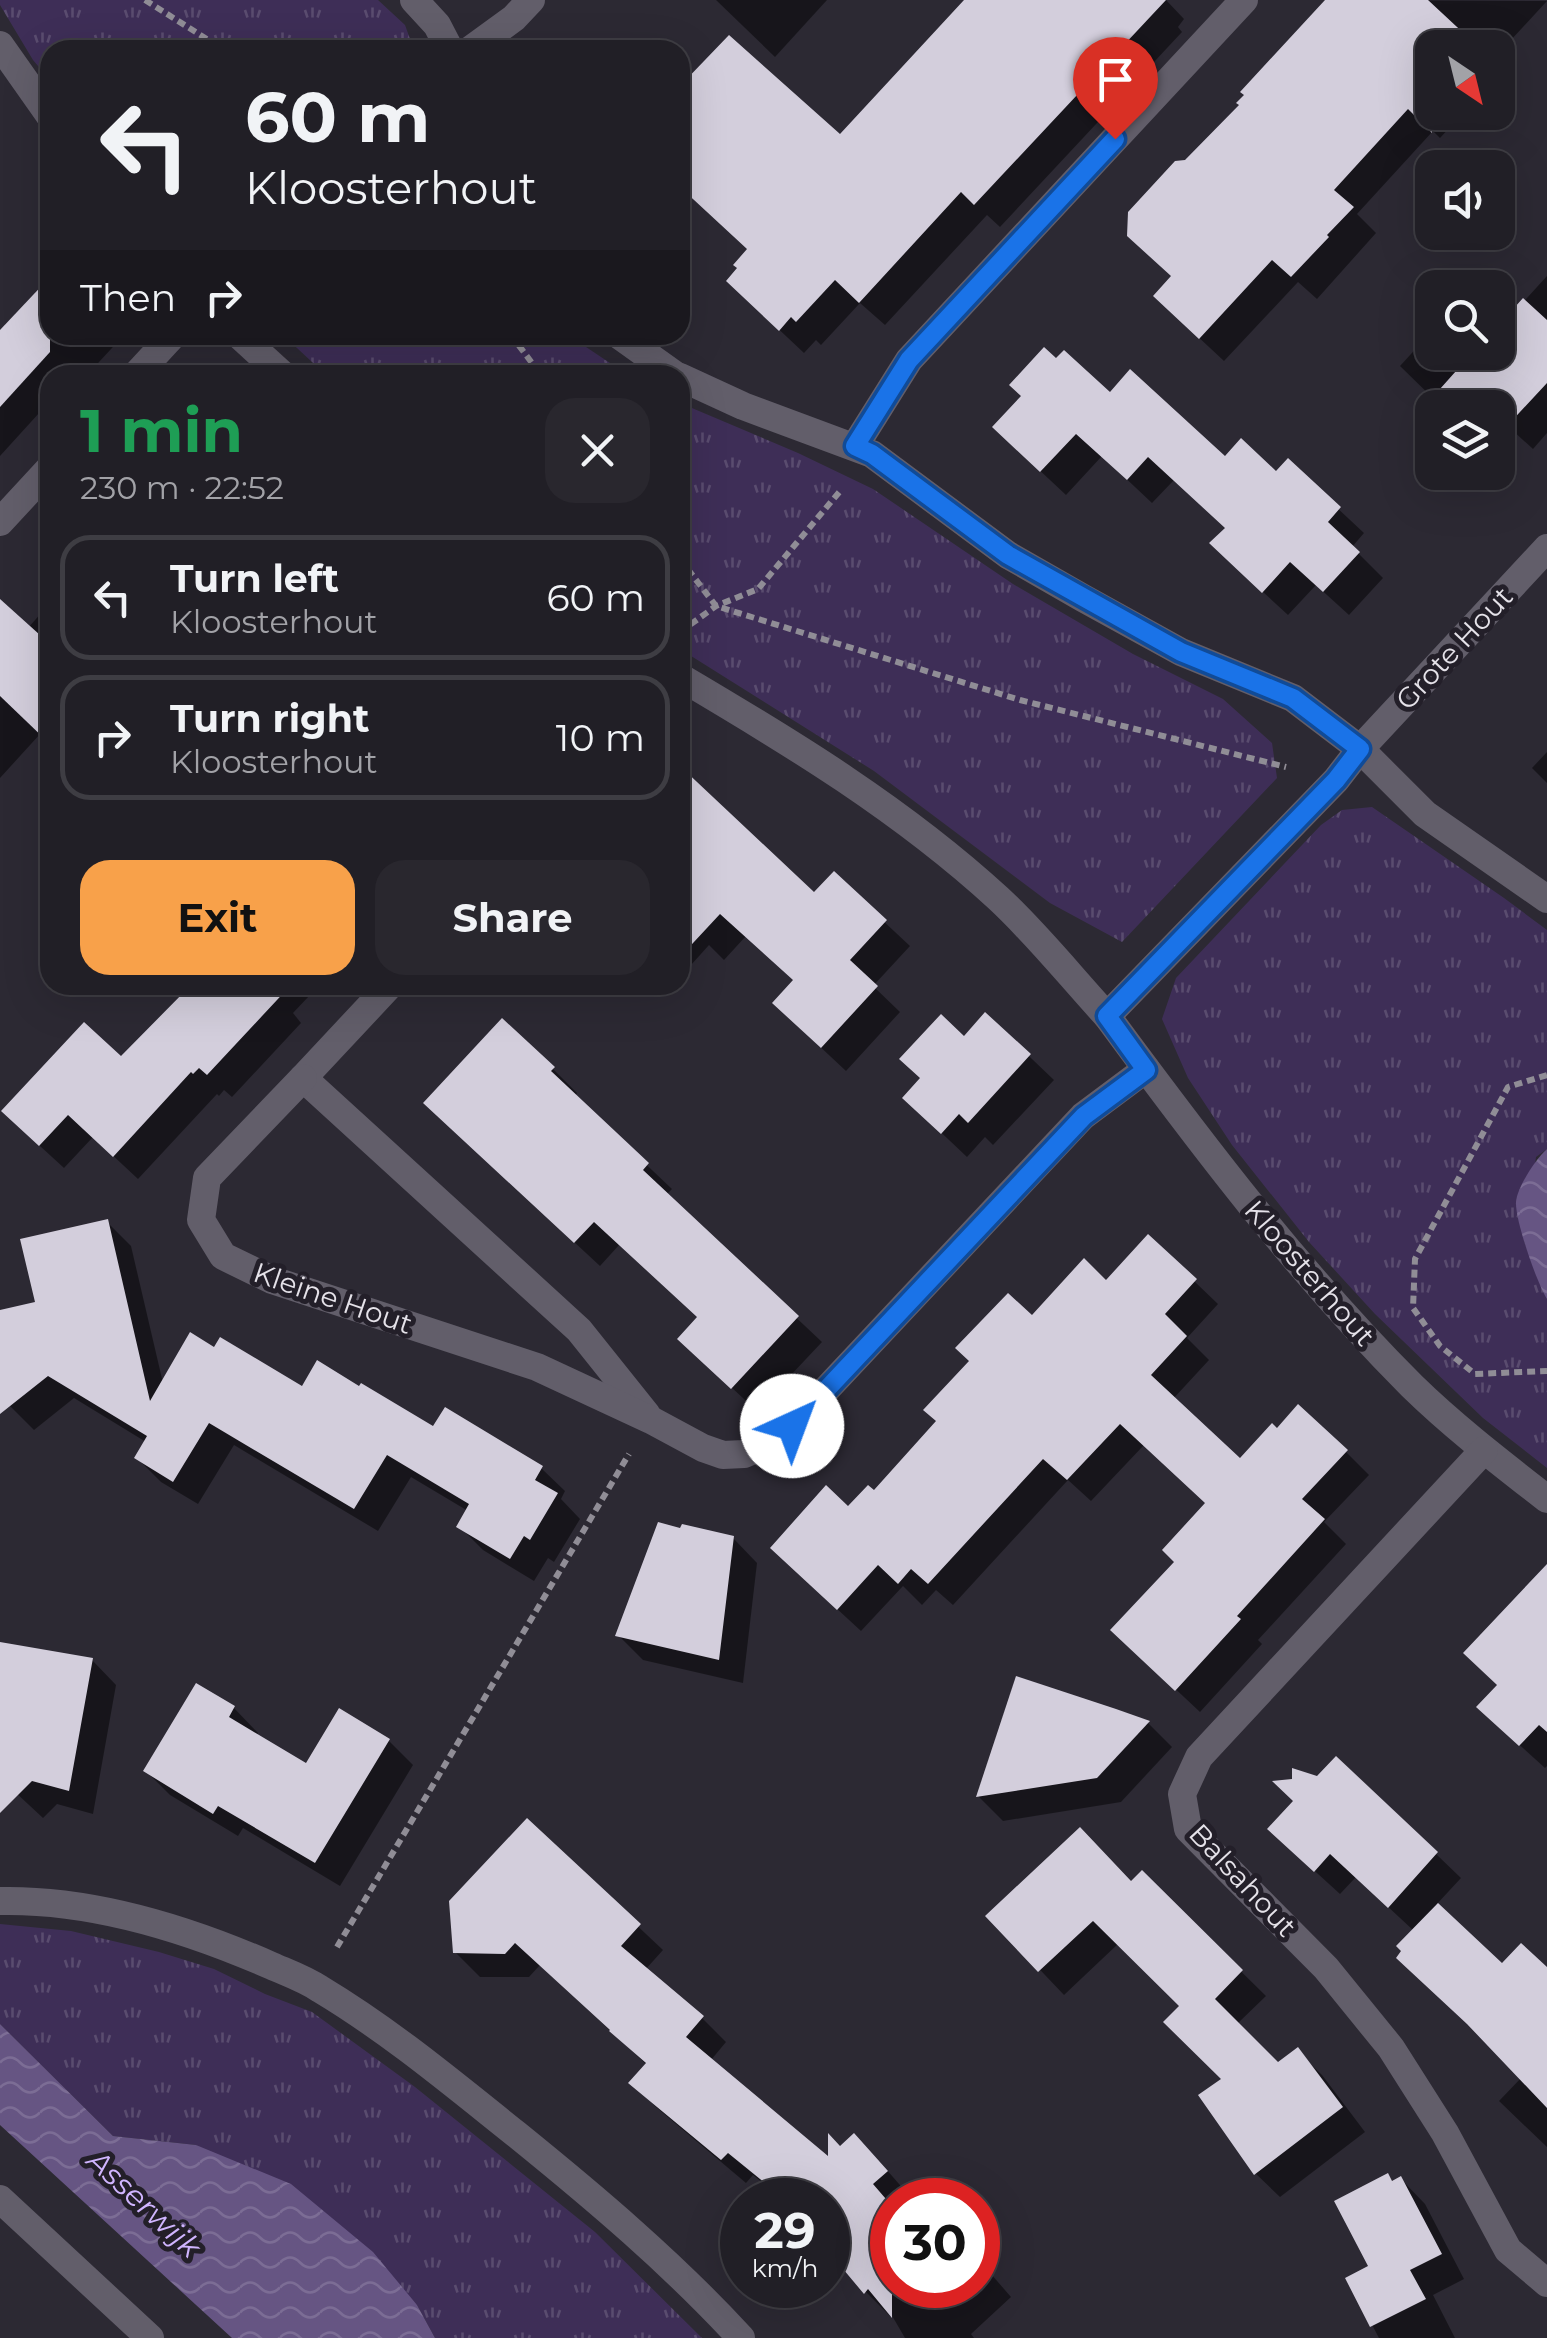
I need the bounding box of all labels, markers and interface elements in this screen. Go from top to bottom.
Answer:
north arrow [1415,30,1515,130]
map controls [1415,30,1515,490]
pin [1073,37,1158,140]
icon: arrive [1088,52,1143,107]
text: 60 m [245,74,430,160]
icon: left [80,80,210,210]
button: sound [1415,150,1515,250]
text: Kloosterhout [245,160,537,215]
icon: right [196,270,251,325]
button: search [1415,270,1515,370]
text: Then [80,274,176,321]
button: layers [1415,390,1515,490]
text: 1 min [80,394,243,467]
button: close [545,398,650,503]
text: 230 m · 22:52 [80,468,284,507]
text: Turn left [170,555,339,602]
icon: left [85,570,140,625]
text: 60 m [546,574,645,621]
street label: Grote Hout [1388,579,1520,717]
text: Kloosterhout [170,602,378,641]
text: Turn right [170,695,369,742]
icon: right [85,710,140,765]
text: 10 m [556,714,645,761]
text: Kloosterhout [170,742,378,781]
button: Exit [80,860,355,975]
button: Share [375,860,650,975]
street label: Kloosterhout [1238,1193,1382,1353]
street label: Kleine Hout [249,1255,417,1341]
position arrow [740,1374,844,1478]
street label: Balsahout [1182,1816,1304,1944]
water label: Asserwijk [78,2140,210,2266]
speed limit sign: 30 [870,2178,1000,2308]
text: 29 [754,2200,816,2261]
text: km/h [752,2253,818,2283]

